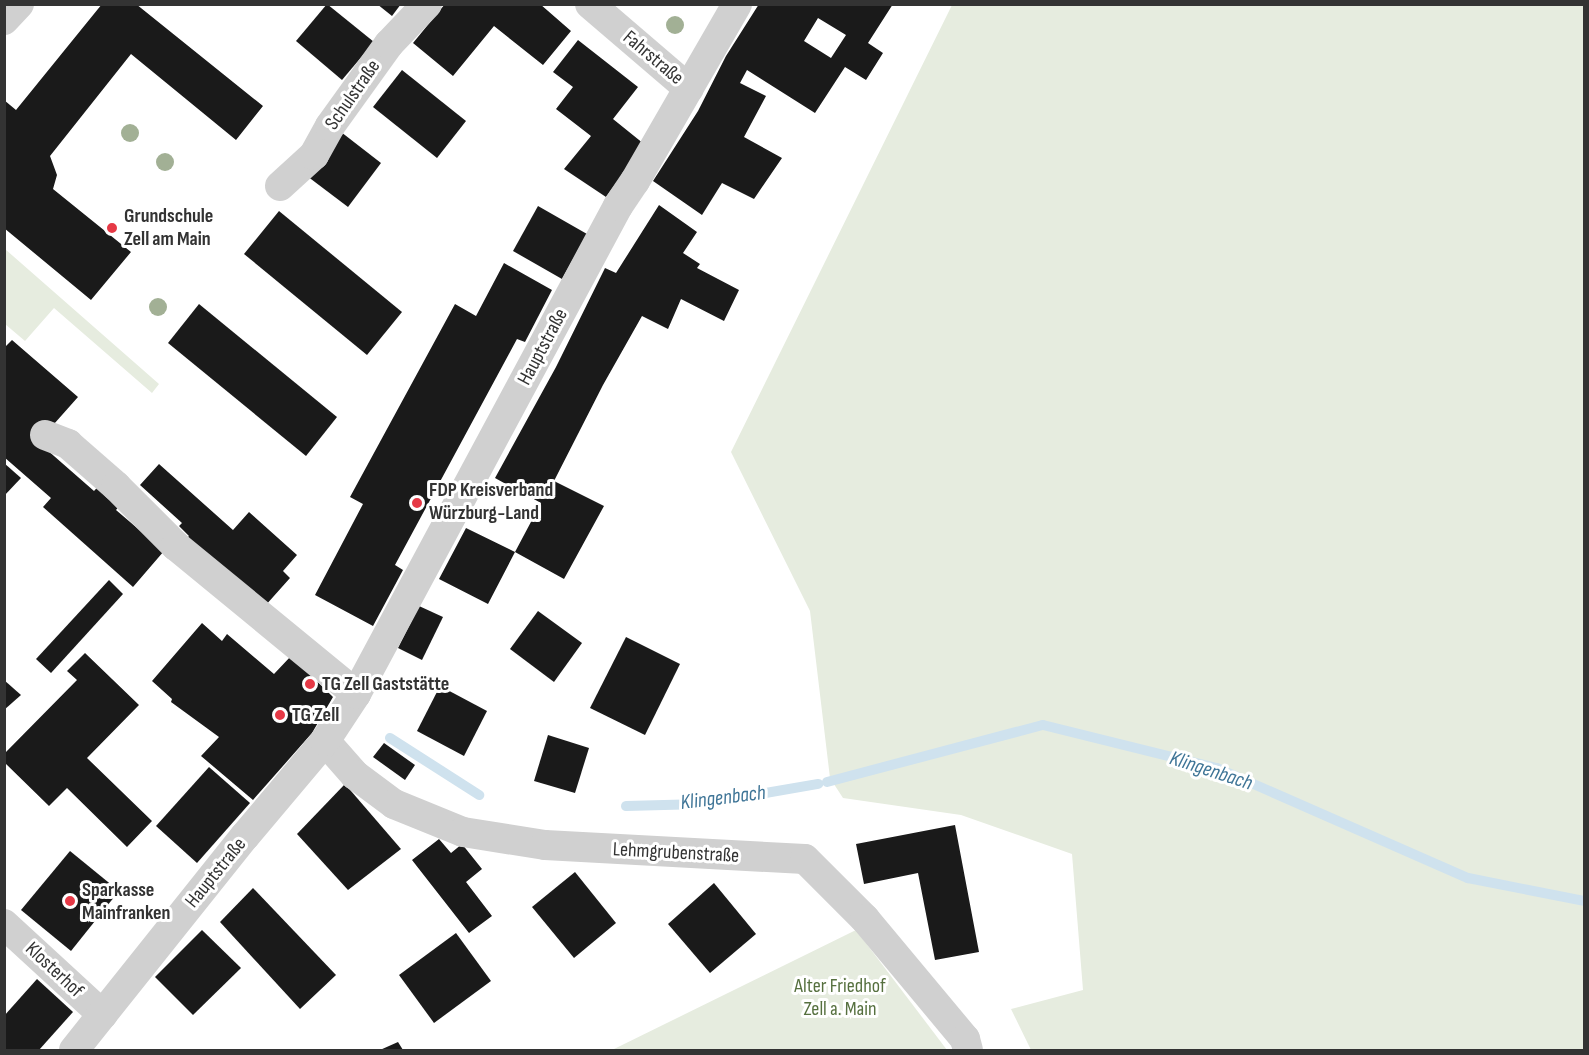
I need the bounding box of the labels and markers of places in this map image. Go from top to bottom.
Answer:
place label: Grundschule Zell am Main [124,204,213,251]
marker: Grundschule Zell am Main [105,221,119,235]
place label: FDP Kreisverband Würzburg-Land [429,479,553,526]
marker: FDP Kreisverband Würzburg-Land [410,496,424,510]
place label: TG Zell Gaststätte [322,672,449,696]
marker: TG Zell Gaststätte [303,677,317,691]
place label: TG Zell [292,703,339,727]
marker: TG Zell [273,708,287,722]
place label: Sparkasse Mainfranken [82,878,171,925]
marker: Sparkasse Mainfranken [63,894,77,908]

